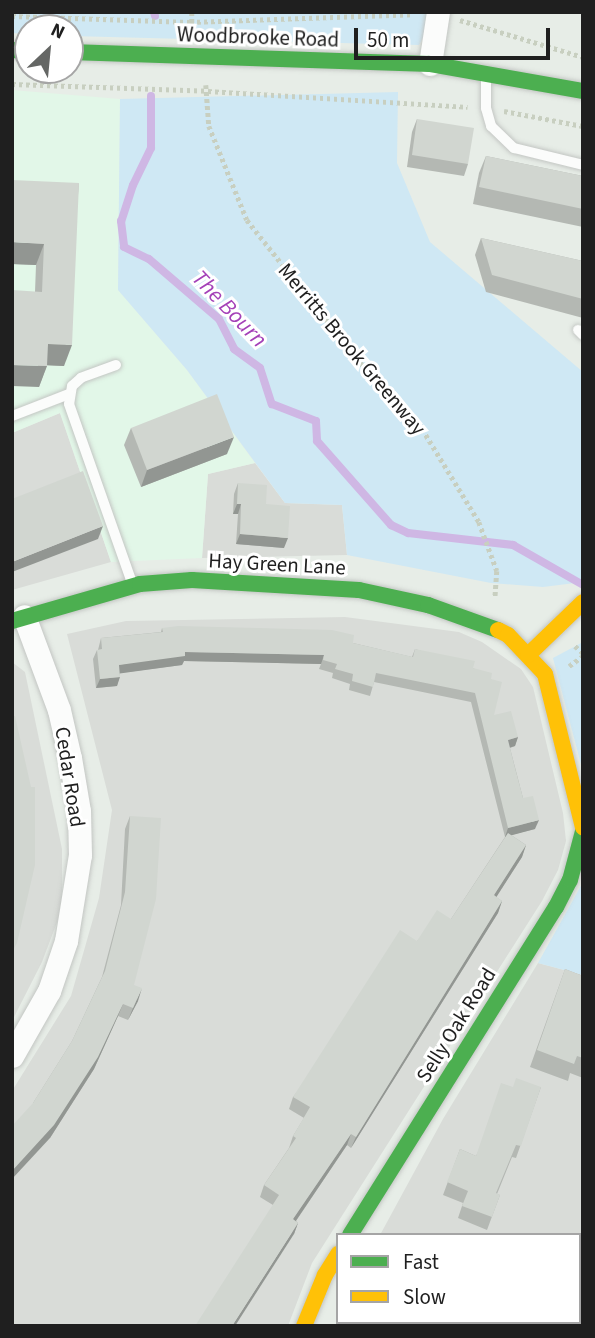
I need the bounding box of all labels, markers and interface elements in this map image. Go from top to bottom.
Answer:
north arrow [14,14,84,84]
scale bar [357,14,553,58]
text: N [46,17,69,46]
street label: Woodbrooke Road [177,22,339,52]
text: 50 m [367,25,409,55]
street label: Merritts Brook Greenway [273,258,431,440]
water label: The Bourn [186,265,272,353]
street label: Hay Green Lane [208,548,346,580]
street label: Cedar Road [50,725,90,829]
street label: Selly Oak Road [411,963,501,1087]
legend [336,1233,581,1324]
text: Fast [403,1247,439,1277]
text: Slow [403,1282,446,1312]

